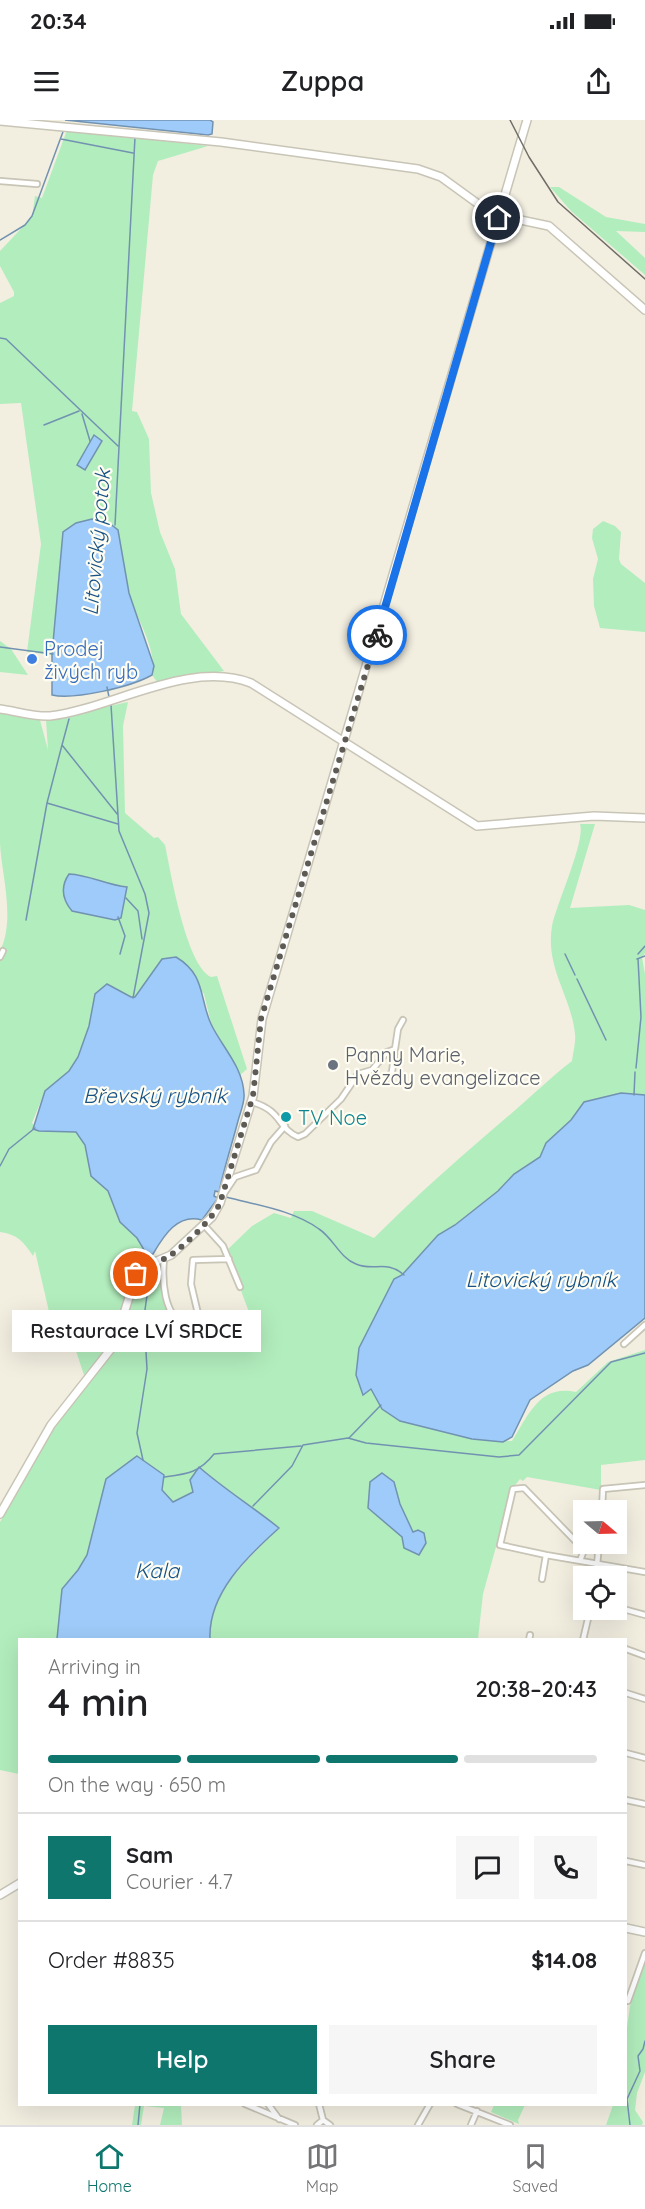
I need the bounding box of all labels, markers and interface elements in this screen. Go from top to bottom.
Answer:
text: 20:34 [30,7,87,35]
text: Zuppa [281,64,364,98]
icon: menu [30,65,63,98]
icon: share [582,65,615,98]
pin [472,192,523,243]
icon: home [481,201,514,234]
water label: Litovický potok [77,466,116,616]
courier [347,605,407,665]
icon: bike [361,619,394,652]
place label: Prodej živých ryb [44,636,138,684]
marker: Prodej živých ryb [25,652,39,666]
place label: Panny Marie, Hvězdy evangelizace [345,1042,541,1090]
marker: Panny Marie, Hvězdy evangelizace [326,1058,340,1072]
water label: Břevský rybník [83,1082,229,1108]
place label: TV Noe [298,1105,367,1130]
marker: TV Noe [279,1110,293,1124]
pin [110,1248,161,1299]
icon: bag [119,1257,152,1290]
water label: Litovický rybník [465,1266,618,1292]
callout: Restaurace LVÍ SRDCE [12,1310,260,1352]
text: Restaurace LVÍ SRDCE [30,1318,243,1343]
north arrow [573,1500,627,1554]
map controls [573,1500,627,1620]
water label: Kala [135,1557,180,1583]
button: locate [573,1566,627,1620]
text: Arriving in [48,1654,141,1679]
text: 20:38–20:43 [475,1675,597,1703]
text: 4 min [48,1677,149,1726]
text: On the way · 650 m [48,1772,226,1797]
button: chat [456,1836,519,1899]
button: phone [534,1836,597,1899]
text: Sam [126,1841,173,1869]
text: S [73,1853,86,1881]
text: Courier · 4.7 [126,1869,233,1894]
text: Order #8835 [48,1946,175,1974]
text: $14.08 [531,1946,597,1974]
button: Help [48,2025,317,2094]
button: Share [329,2025,597,2094]
tab: Home [87,2140,132,2196]
tab: Map [306,2140,339,2196]
tab: Saved [512,2140,558,2196]

